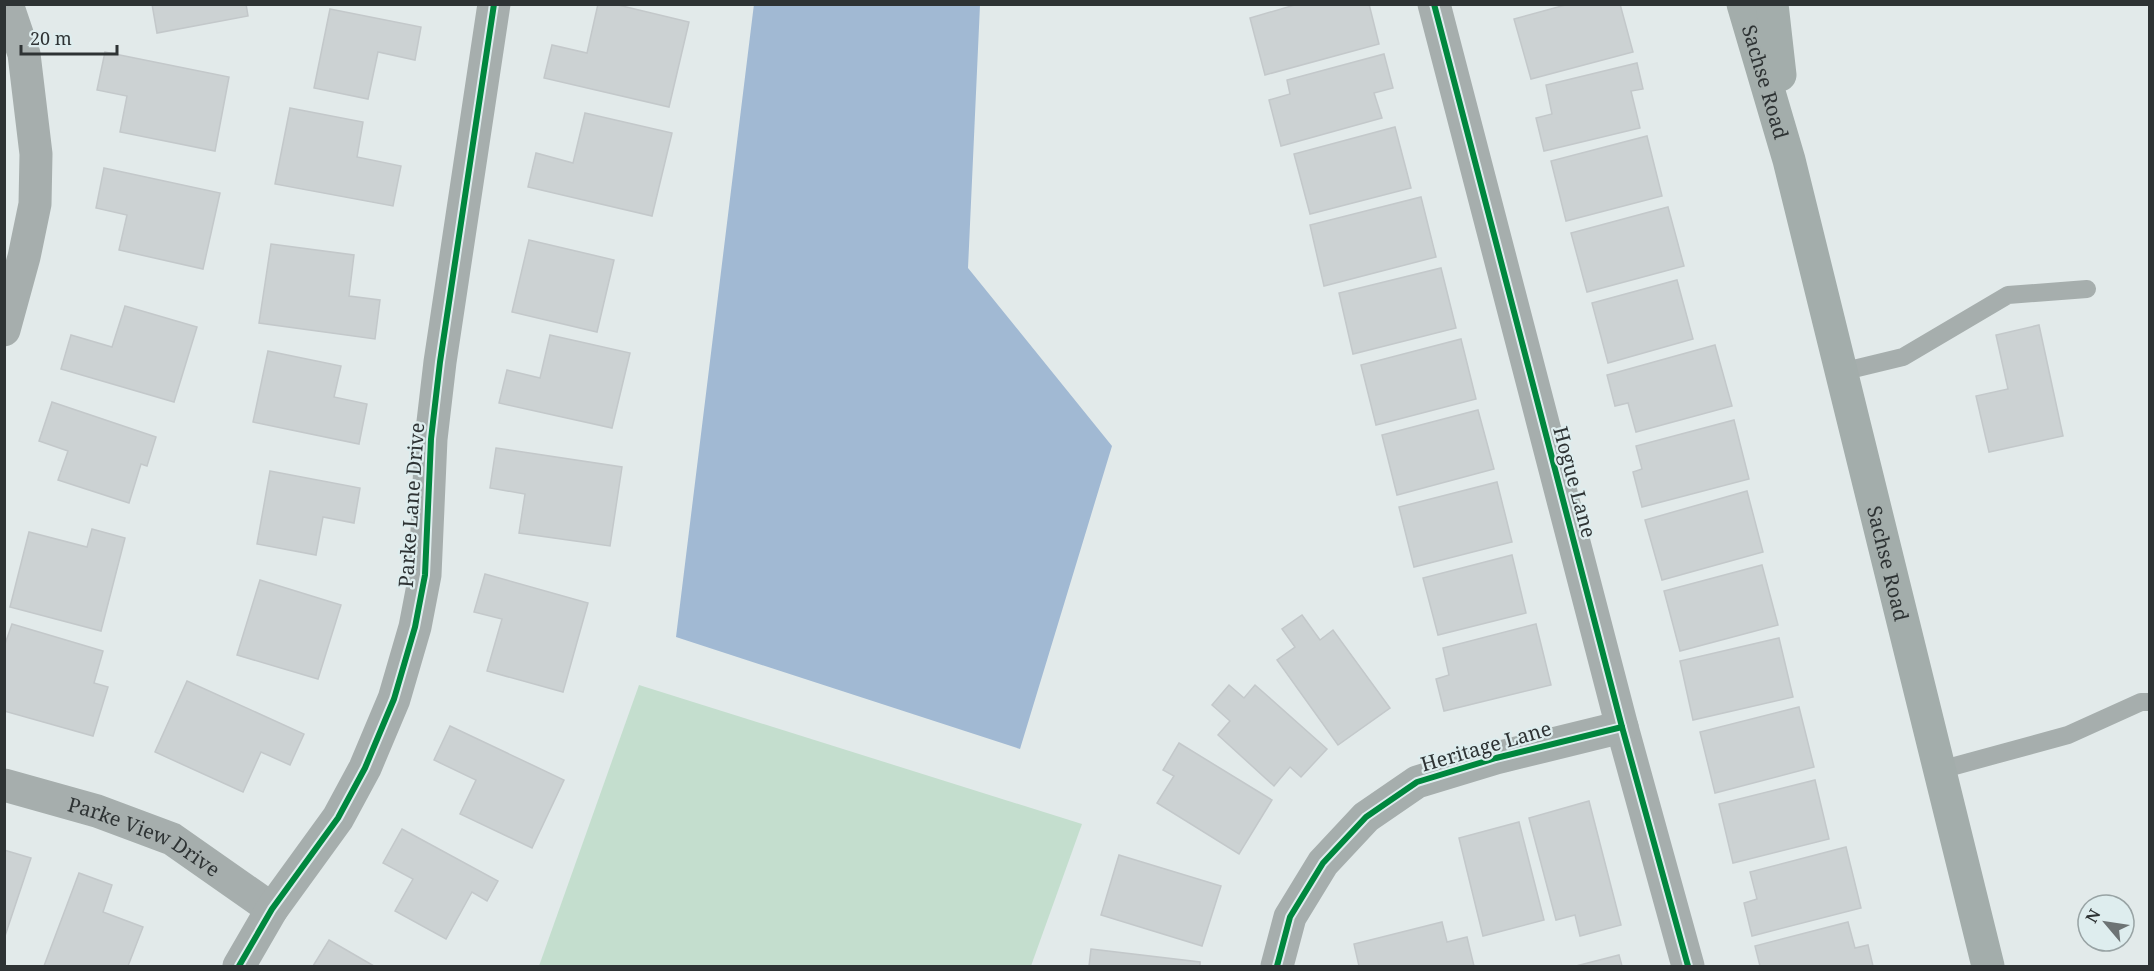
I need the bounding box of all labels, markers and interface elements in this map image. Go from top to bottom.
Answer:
scale bar [21,18,117,56]
street label: Sachse Road [1736,21,1796,142]
text: 20 m [30,26,72,50]
street label: Parke Lane Drive [392,422,430,588]
street label: Hogue Lane [1547,423,1603,541]
street label: Sachse Road [1861,503,1916,624]
street label: Heritage Lane [1418,714,1554,778]
street label: Parke View Drive [65,790,226,882]
north arrow [2076,893,2136,953]
text: N [2080,905,2106,927]

